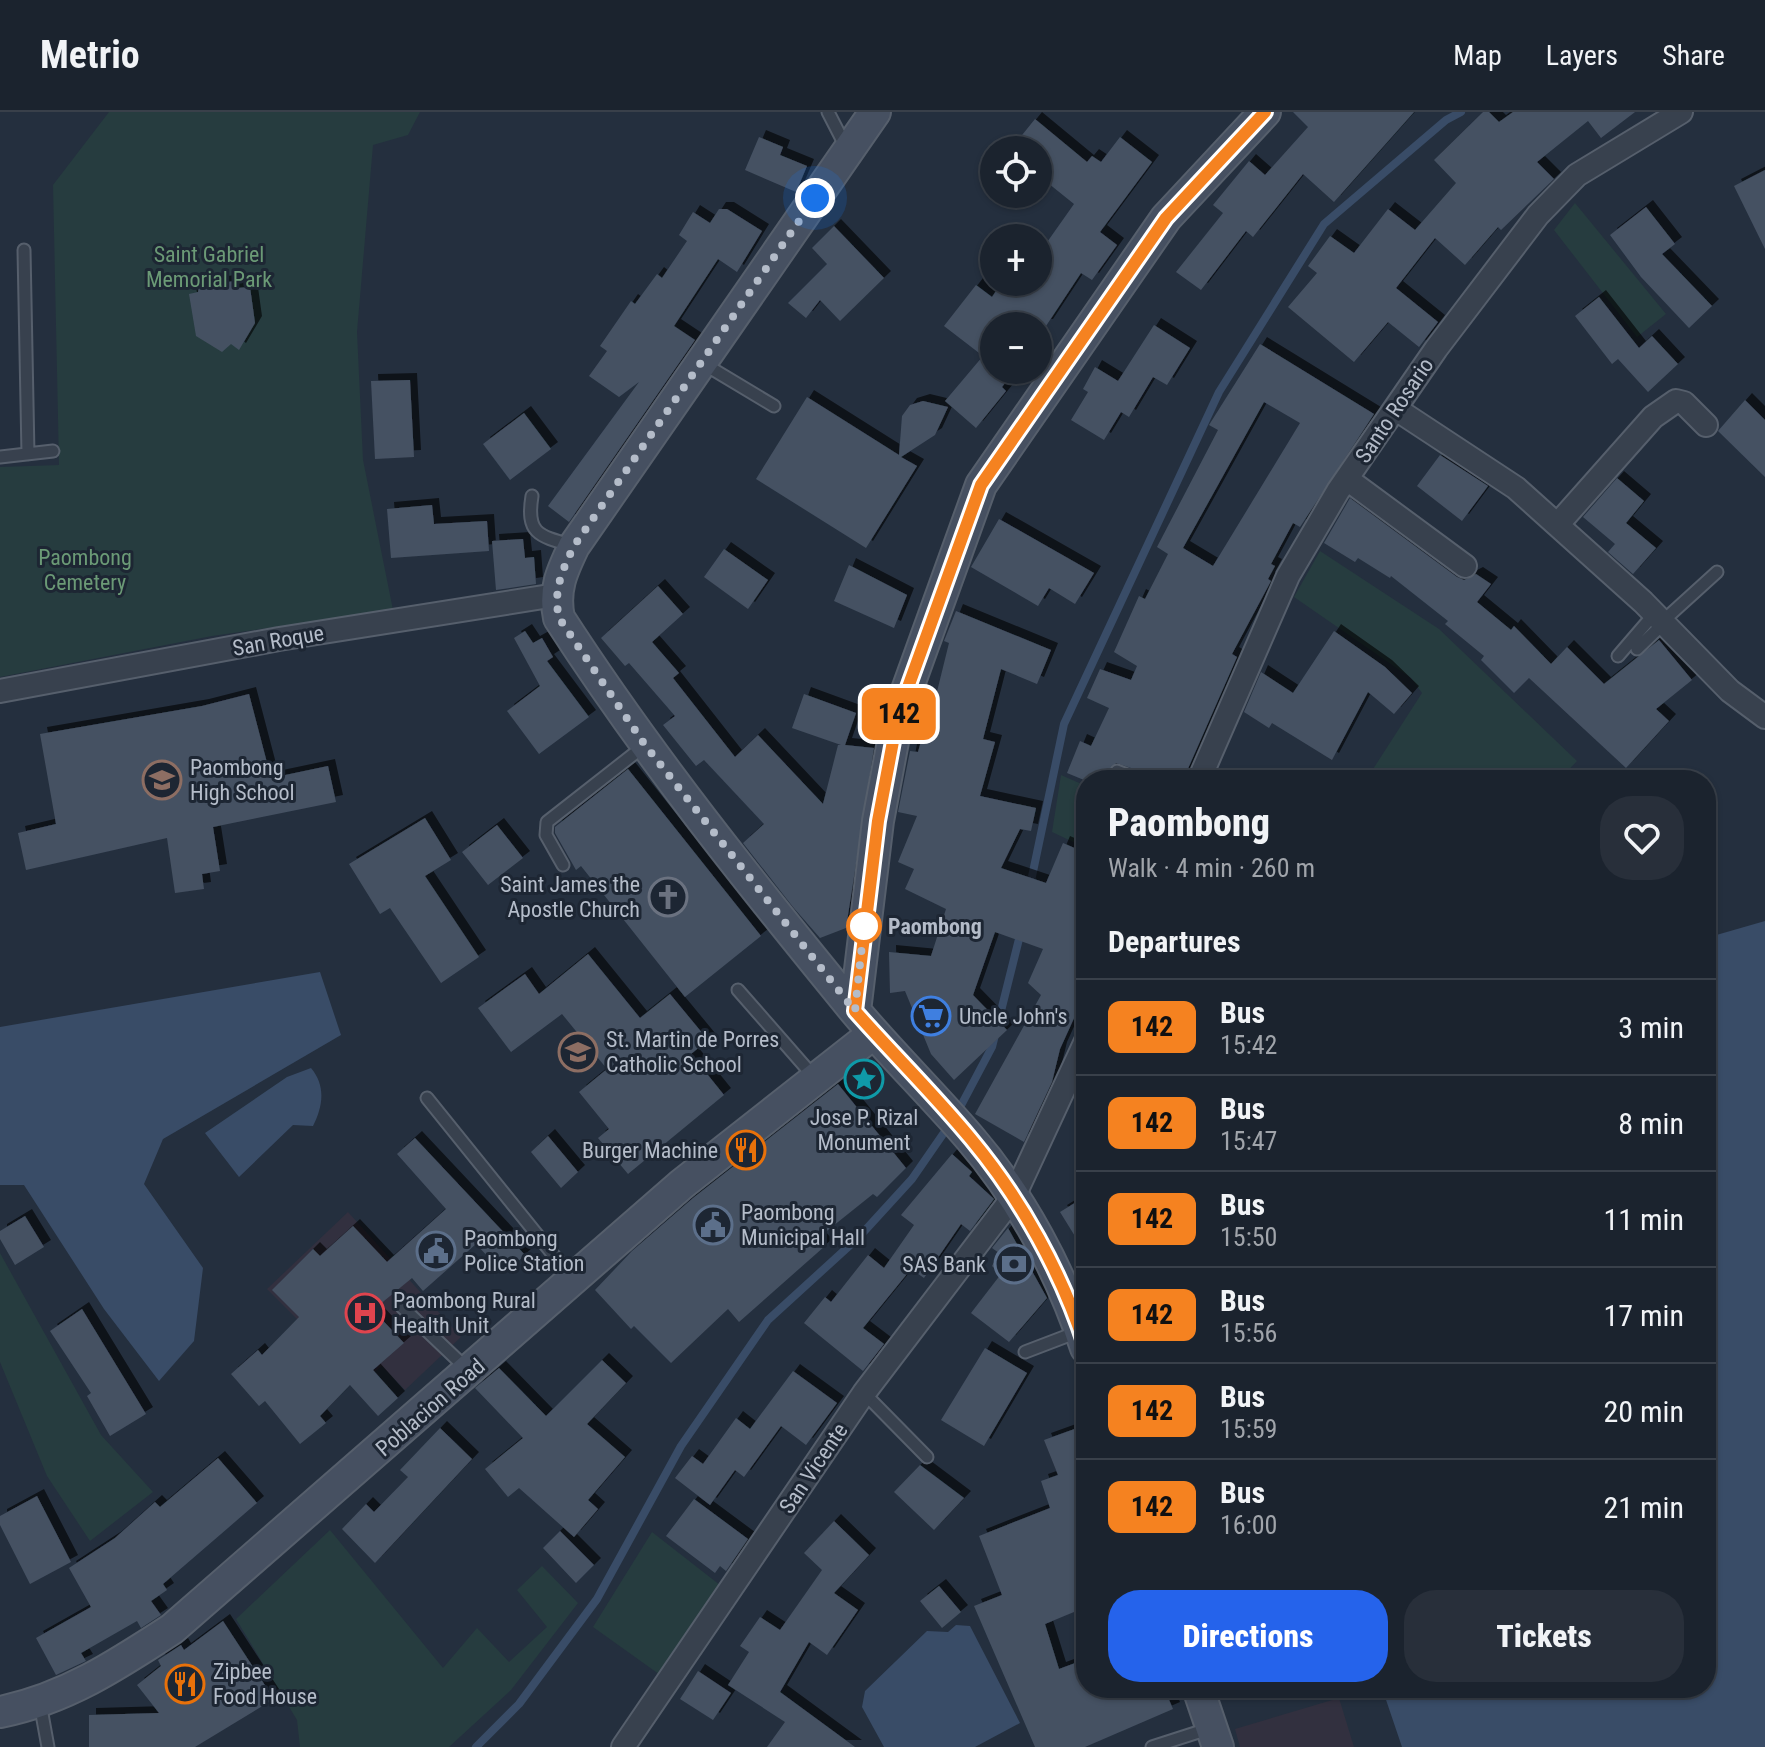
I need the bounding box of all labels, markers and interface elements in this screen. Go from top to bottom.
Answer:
text: Metrio [40,33,140,77]
text: Map [1453,39,1502,72]
text: Layers [1546,39,1618,72]
text: Share [1662,39,1725,72]
map controls [980,136,1052,384]
button: locate [980,136,1052,208]
your location [795,178,835,218]
button: + [980,224,1052,296]
park label: Saint Gabriel Memorial Park [146,242,272,292]
button: − [980,312,1052,384]
street label: Santo Rosario [1350,353,1439,467]
park label: Paombong Cemetery [38,545,132,595]
street label: San Roque [230,620,326,661]
line badge: 142 [853,688,945,740]
text: 142 [878,697,920,730]
place label: Paombong High School [190,755,295,805]
school or university icon: Paombong High School [141,759,183,801]
button: heart [1600,796,1684,880]
text: Paombong [1108,801,1270,845]
text: Walk · 4 min · 260 m [1108,853,1315,883]
place label: Saint James the Apostle Church [500,872,640,922]
church icon: Saint James the Apostle Church [647,876,689,918]
marker: Paombong [847,909,881,943]
place label: Paombong [888,914,982,939]
text: Departures [1108,924,1241,959]
supermarket icon: Uncle John's [910,995,952,1037]
text: Bus [1220,995,1265,1030]
place label: Uncle John's [959,1004,1067,1029]
text: 142 [1131,1010,1173,1043]
text: 3 min [1618,1010,1684,1045]
place label: St. Martin de Porres Catholic School [606,1027,779,1077]
text: 15:42 [1220,1030,1277,1060]
school or university icon: St. Martin de Porres Catholic School [557,1031,599,1073]
place icon: Jose P. Rizal Monument [843,1058,885,1100]
text: Bus [1220,1091,1265,1126]
place label: Jose P. Rizal Monument [810,1105,918,1155]
text: 142 [1131,1106,1173,1139]
text: 8 min [1618,1106,1684,1141]
text: 15:47 [1220,1126,1277,1156]
restaurant icon: Burger Machine [725,1129,767,1171]
place label: Burger Machine [582,1138,718,1163]
text: Bus [1220,1187,1265,1222]
place label: Paombong Municipal Hall [741,1200,865,1250]
text: 142 [1131,1202,1173,1235]
text: 11 min [1603,1202,1684,1237]
public building icon: Paombong Municipal Hall [692,1204,734,1246]
text: 15:50 [1220,1222,1277,1252]
place label: Paombong Police Station [464,1226,584,1276]
public building icon: Paombong Police Station [415,1230,457,1272]
bank icon: SAS Bank [993,1243,1035,1285]
place label: SAS Bank [902,1252,986,1277]
text: Bus [1220,1283,1265,1318]
place label: Paombong Rural Health Unit [393,1288,536,1338]
hospital icon: Paombong Rural Health Unit [344,1292,386,1334]
text: 142 [1131,1298,1173,1331]
text: 17 min [1603,1298,1684,1333]
text: 15:56 [1220,1318,1277,1348]
street label: Poblacion Road [371,1353,490,1461]
text: Bus [1220,1379,1265,1414]
text: 142 [1131,1394,1173,1427]
text: 20 min [1603,1394,1684,1429]
text: 15:59 [1220,1414,1277,1444]
street label: San Vicente [774,1419,853,1518]
text: Bus [1220,1475,1265,1510]
text: 142 [1131,1490,1173,1523]
text: 21 min [1603,1490,1684,1525]
text: 16:00 [1220,1510,1277,1540]
button: Directions [1108,1590,1388,1682]
button: Tickets [1404,1590,1684,1682]
place label: Zipbee Food House [213,1659,317,1709]
restaurant icon: Zipbee Food House [164,1663,206,1705]

